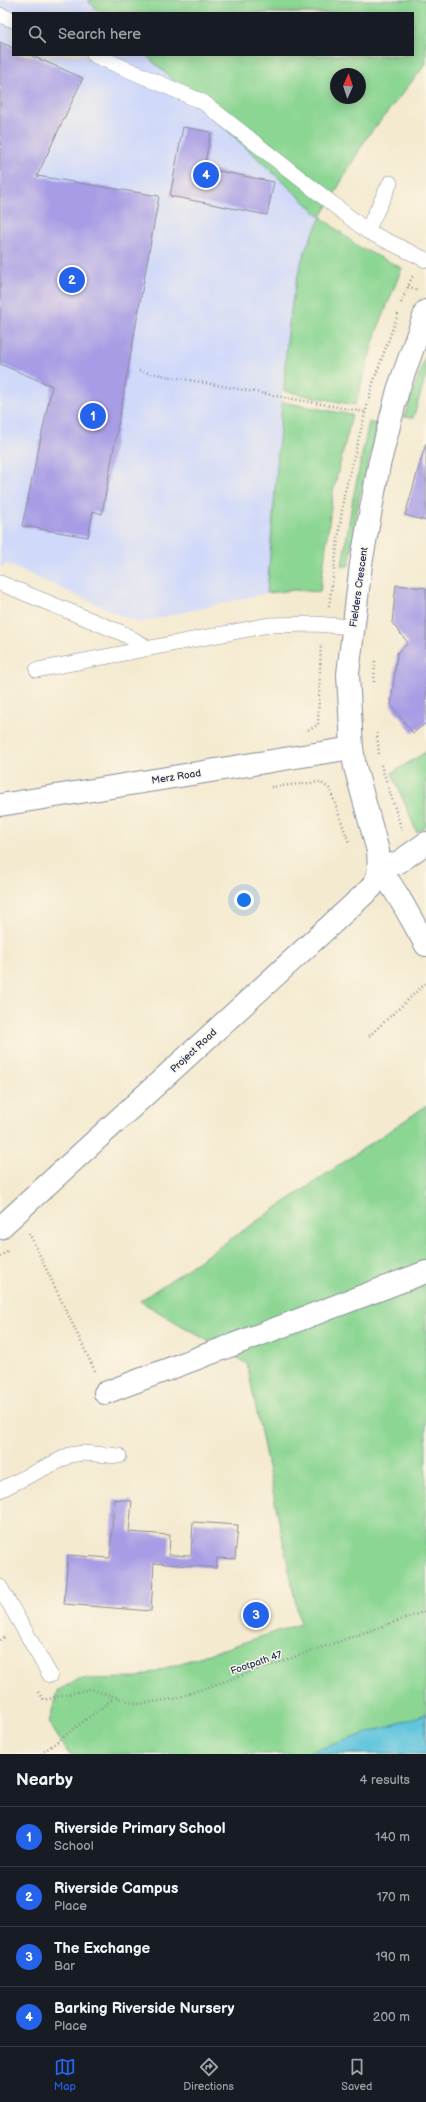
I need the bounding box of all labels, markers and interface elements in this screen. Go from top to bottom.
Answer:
search box [12,12,414,56]
icon: search [26,23,48,45]
text: Search here [58,25,141,44]
north arrow [330,68,366,104]
pin: 4 [193,160,219,190]
pin: 2 [59,265,85,295]
pin: 1 [80,401,106,431]
street label: Fielders Crescent [347,546,371,628]
street label: Merz Road [151,767,202,787]
your location [234,890,254,910]
street label: Project Road [168,1026,219,1075]
pin: 3 [243,1600,269,1630]
street label: Footpath 47 [229,1648,284,1677]
text: Nearby [16,1770,73,1790]
text: 4 results [360,1772,410,1788]
text: Riverside Primary School [54,1819,225,1838]
text: 1 [26,1829,32,1845]
text: 140 m [375,1829,410,1845]
text: School [54,1838,94,1854]
text: Riverside Campus [54,1879,178,1898]
text: 2 [25,1889,33,1905]
text: 170 m [377,1889,410,1905]
text: Place [54,1898,87,1914]
text: The Exchange [54,1939,150,1958]
text: 3 [25,1949,33,1965]
text: 190 m [376,1949,410,1965]
text: Bar [54,1958,75,1974]
text: Barking Riverside Nursery [54,1999,234,2018]
text: 4 [25,2009,33,2025]
text: 200 m [373,2009,410,2025]
text: Place [54,2018,87,2034]
tab: Map [54,2056,76,2093]
tab: Directions [183,2056,234,2093]
tab: Saved [341,2056,372,2093]

